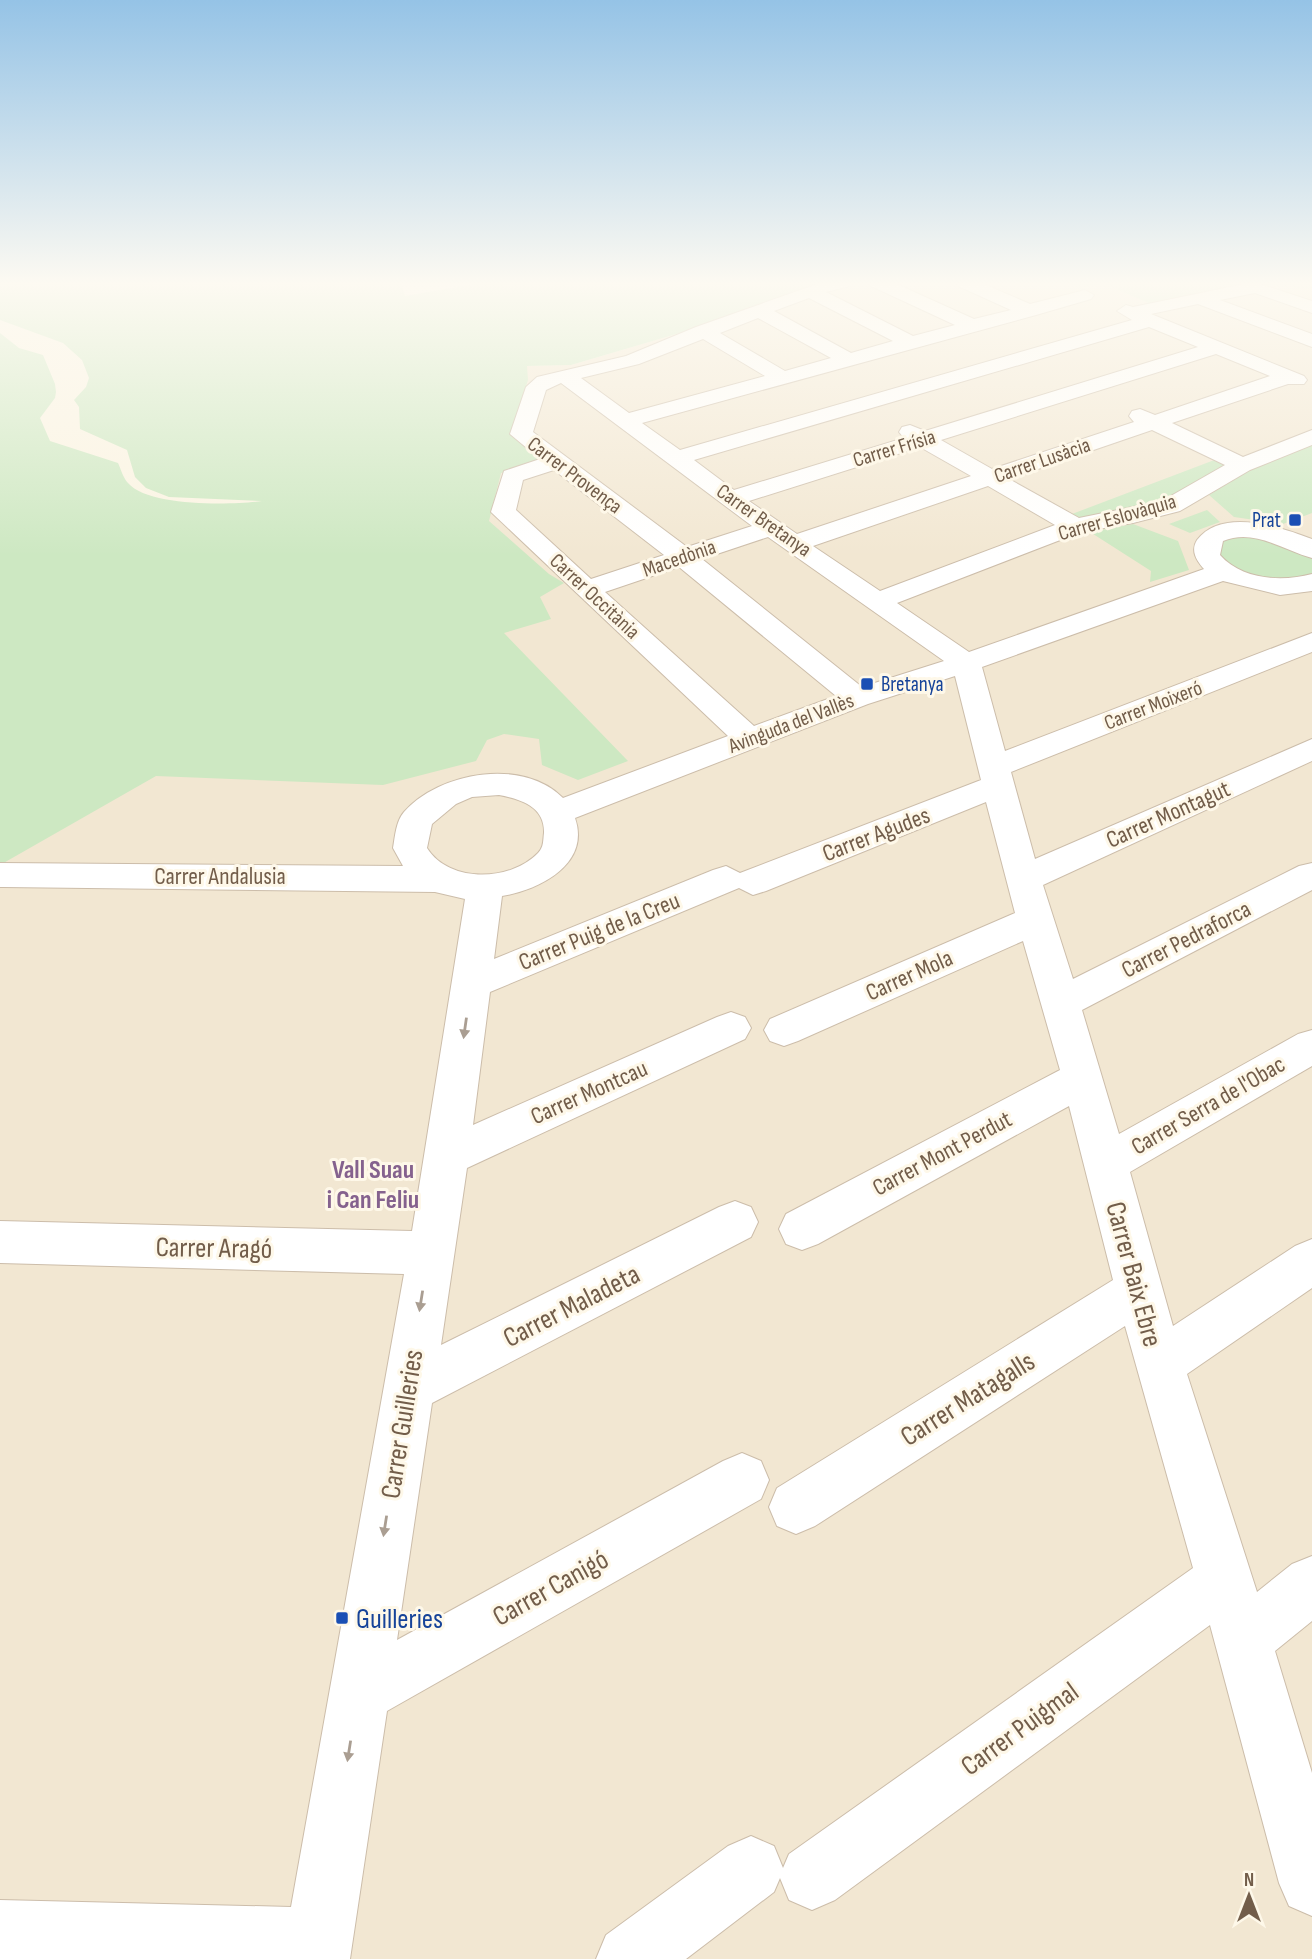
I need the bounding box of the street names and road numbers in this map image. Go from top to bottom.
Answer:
street label: Carrer Frísia [850,424,938,473]
street label: Carrer Provença [522,432,627,519]
street label: Carrer Lusàcia [991,432,1093,489]
street label: Carrer Bretanya [711,479,816,562]
street label: Carrer Eslovàquia [1055,489,1179,546]
street label: Macedònia [639,534,719,583]
street label: Carrer Occitània [545,548,645,644]
street label: Carrer Moixeró [1101,675,1206,736]
street label: Avinguda del Vallès [724,688,857,759]
street label: Carrer Montagut [1102,774,1235,855]
street label: Carrer Agudes [818,801,934,868]
street label: Carrer Andalusia [154,862,286,891]
street label: Carrer Puig de la Creu [515,886,684,977]
street label: Carrer Pedraforca [1117,894,1256,984]
street label: Carrer Mola [861,943,957,1007]
street label: Carrer Serra de l'Obac [1126,1050,1290,1161]
street label: Carrer Montcau [526,1054,652,1131]
street label: Carrer Mont Perdut [868,1105,1017,1202]
street label: Carrer Baix Ebre [1098,1198,1169,1350]
street label: Carrer Aragó [155,1231,273,1266]
street label: Carrer Maladeta [498,1258,645,1355]
street label: Carrer Matagalls [895,1345,1041,1454]
street label: Carrer Guilleries [374,1347,431,1501]
street label: Carrer Canigó [487,1543,614,1634]
street label: Carrer Puigmal [955,1676,1085,1783]

